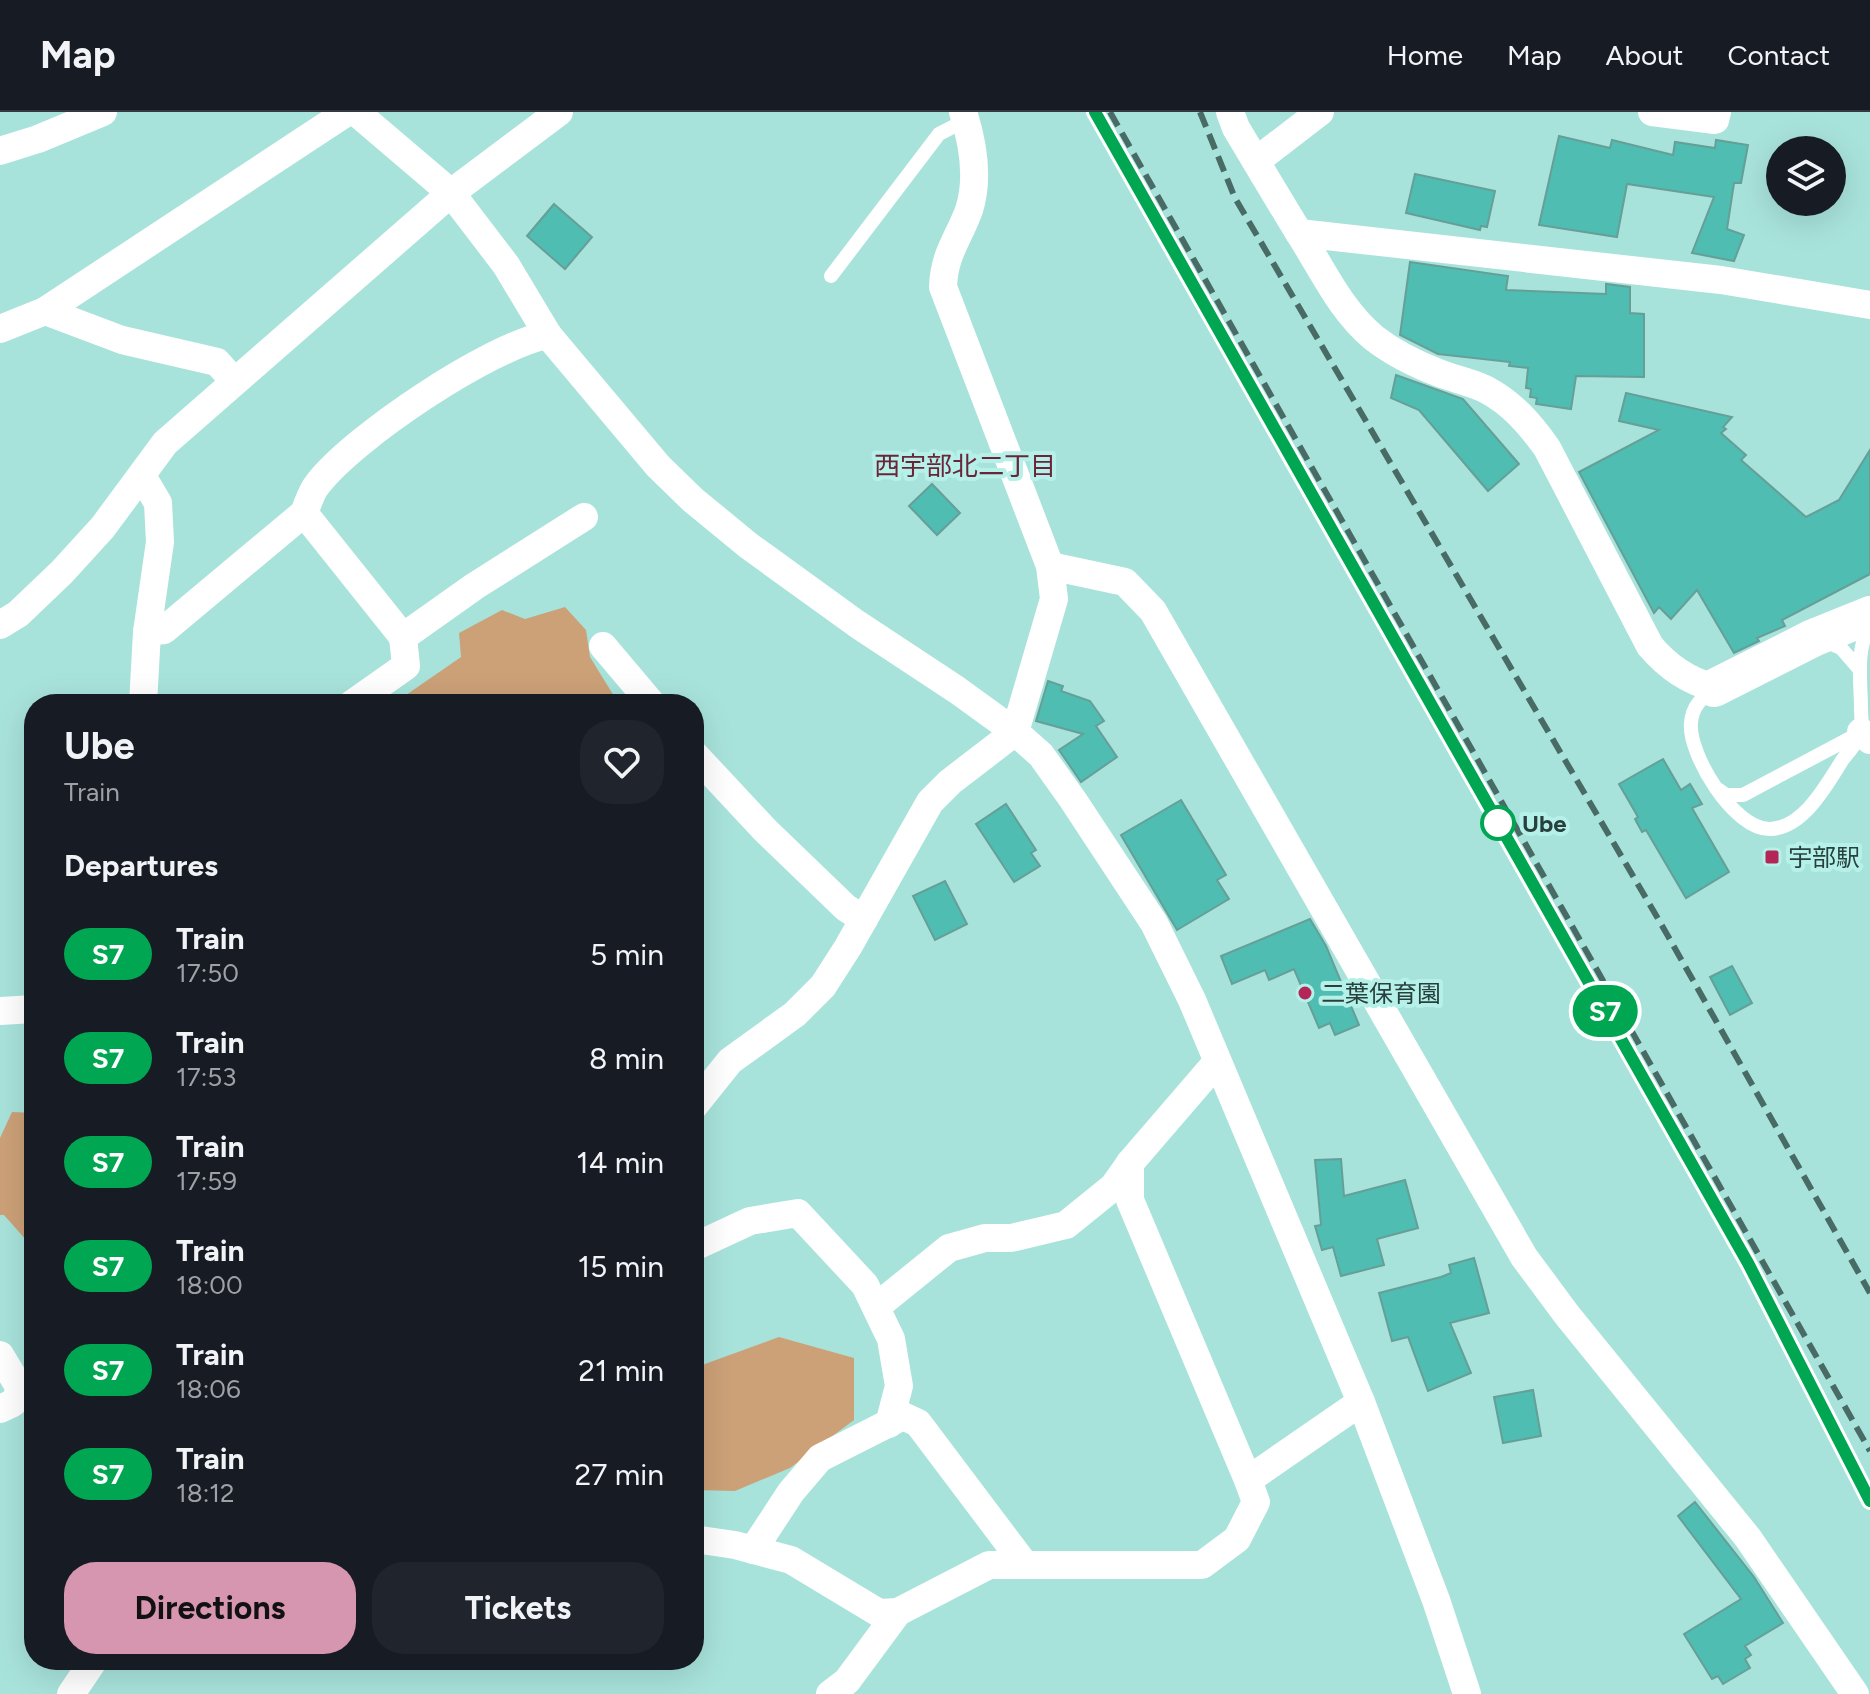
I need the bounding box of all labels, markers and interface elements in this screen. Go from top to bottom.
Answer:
text: Map [40,32,116,78]
text: Home [1387,38,1463,72]
text: Map [1507,38,1562,72]
text: About [1606,38,1683,72]
text: Contact [1727,38,1830,72]
map controls [1766,136,1846,216]
button: layers [1766,136,1846,216]
district label: 西宇部北二丁目 [874,450,1056,482]
button: heart [580,720,664,804]
text: Ube [64,723,134,769]
text: Train [64,776,120,808]
marker: Ube [1481,806,1515,840]
place label: Ube [1522,809,1567,838]
place label: 宇部駅 [1788,843,1860,872]
text: Departures [64,847,218,884]
marker: 宇部駅 [1763,848,1781,866]
text: Train [176,920,245,957]
text: 5 min [590,936,664,973]
text: S7 [92,937,124,971]
text: 17:50 [176,957,239,989]
place label: 二葉保育園 [1321,979,1441,1008]
marker: 二葉保育園 [1296,984,1314,1002]
line badge: S7 [1569,985,1641,1037]
text: S7 [1589,994,1621,1028]
text: Train [176,1024,245,1061]
text: 8 min [589,1040,664,1077]
text: S7 [92,1041,124,1075]
text: 17:53 [176,1061,236,1093]
text: Train [176,1128,245,1165]
text: 14 min [576,1144,664,1181]
text: S7 [92,1145,124,1179]
text: 17:59 [176,1165,237,1197]
text: Train [176,1232,245,1269]
text: 15 min [578,1248,664,1285]
text: S7 [92,1249,124,1283]
text: 18:00 [176,1269,243,1301]
text: Train [176,1336,245,1373]
text: 21 min [578,1352,664,1389]
text: S7 [92,1353,124,1387]
text: 18:06 [176,1373,241,1405]
text: Train [176,1440,245,1477]
text: 27 min [574,1456,664,1493]
text: S7 [92,1457,124,1491]
text: 18:12 [176,1477,235,1509]
button: Directions [64,1562,356,1654]
button: Tickets [372,1562,664,1654]

